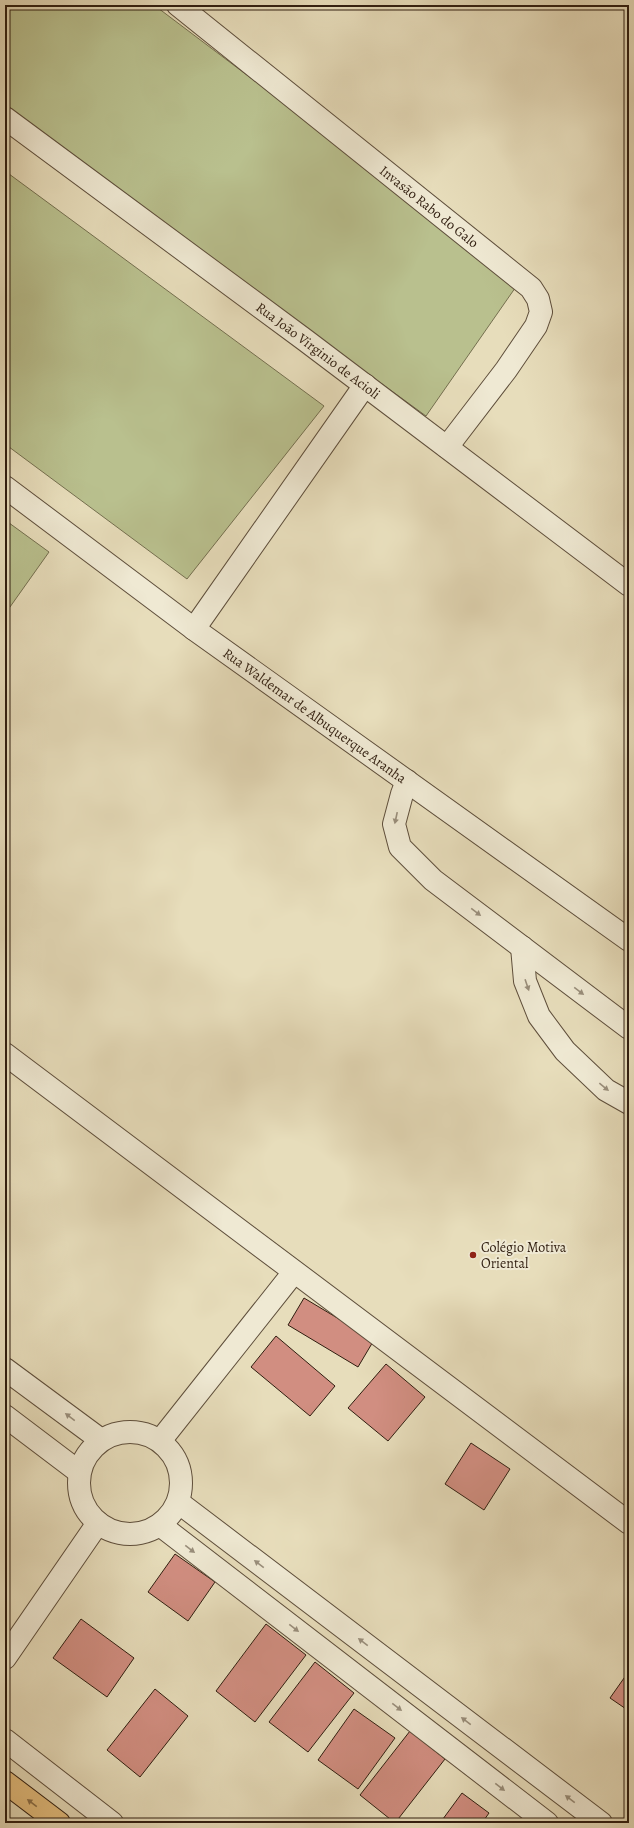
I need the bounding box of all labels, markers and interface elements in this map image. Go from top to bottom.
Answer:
street label: Invasão Rabo do Galo [376,161,483,252]
street label: Rua João Virginio de Acioli [252,297,384,403]
street label: Rua Waldemar de Albuquerque Aranha [219,643,411,788]
one-way arrow [392,812,398,824]
one-way arrow [470,908,481,916]
one-way arrow [524,980,530,992]
one-way arrow [574,986,585,995]
one-way arrow [599,1083,609,1092]
place label: Colégio Motiva Oriental [481,1238,567,1273]
marker: Colégio Motiva Oriental [468,1250,478,1260]
one-way arrow [64,1412,75,1421]
one-way arrow [185,1545,196,1553]
one-way arrow [254,1559,265,1568]
one-way arrow [288,1624,299,1632]
one-way arrow [357,1638,368,1646]
one-way arrow [391,1703,402,1712]
one-way arrow [461,1717,472,1725]
one-way arrow [494,1782,505,1791]
one-way arrow [564,1795,575,1804]
one-way arrow [26,1798,37,1807]

